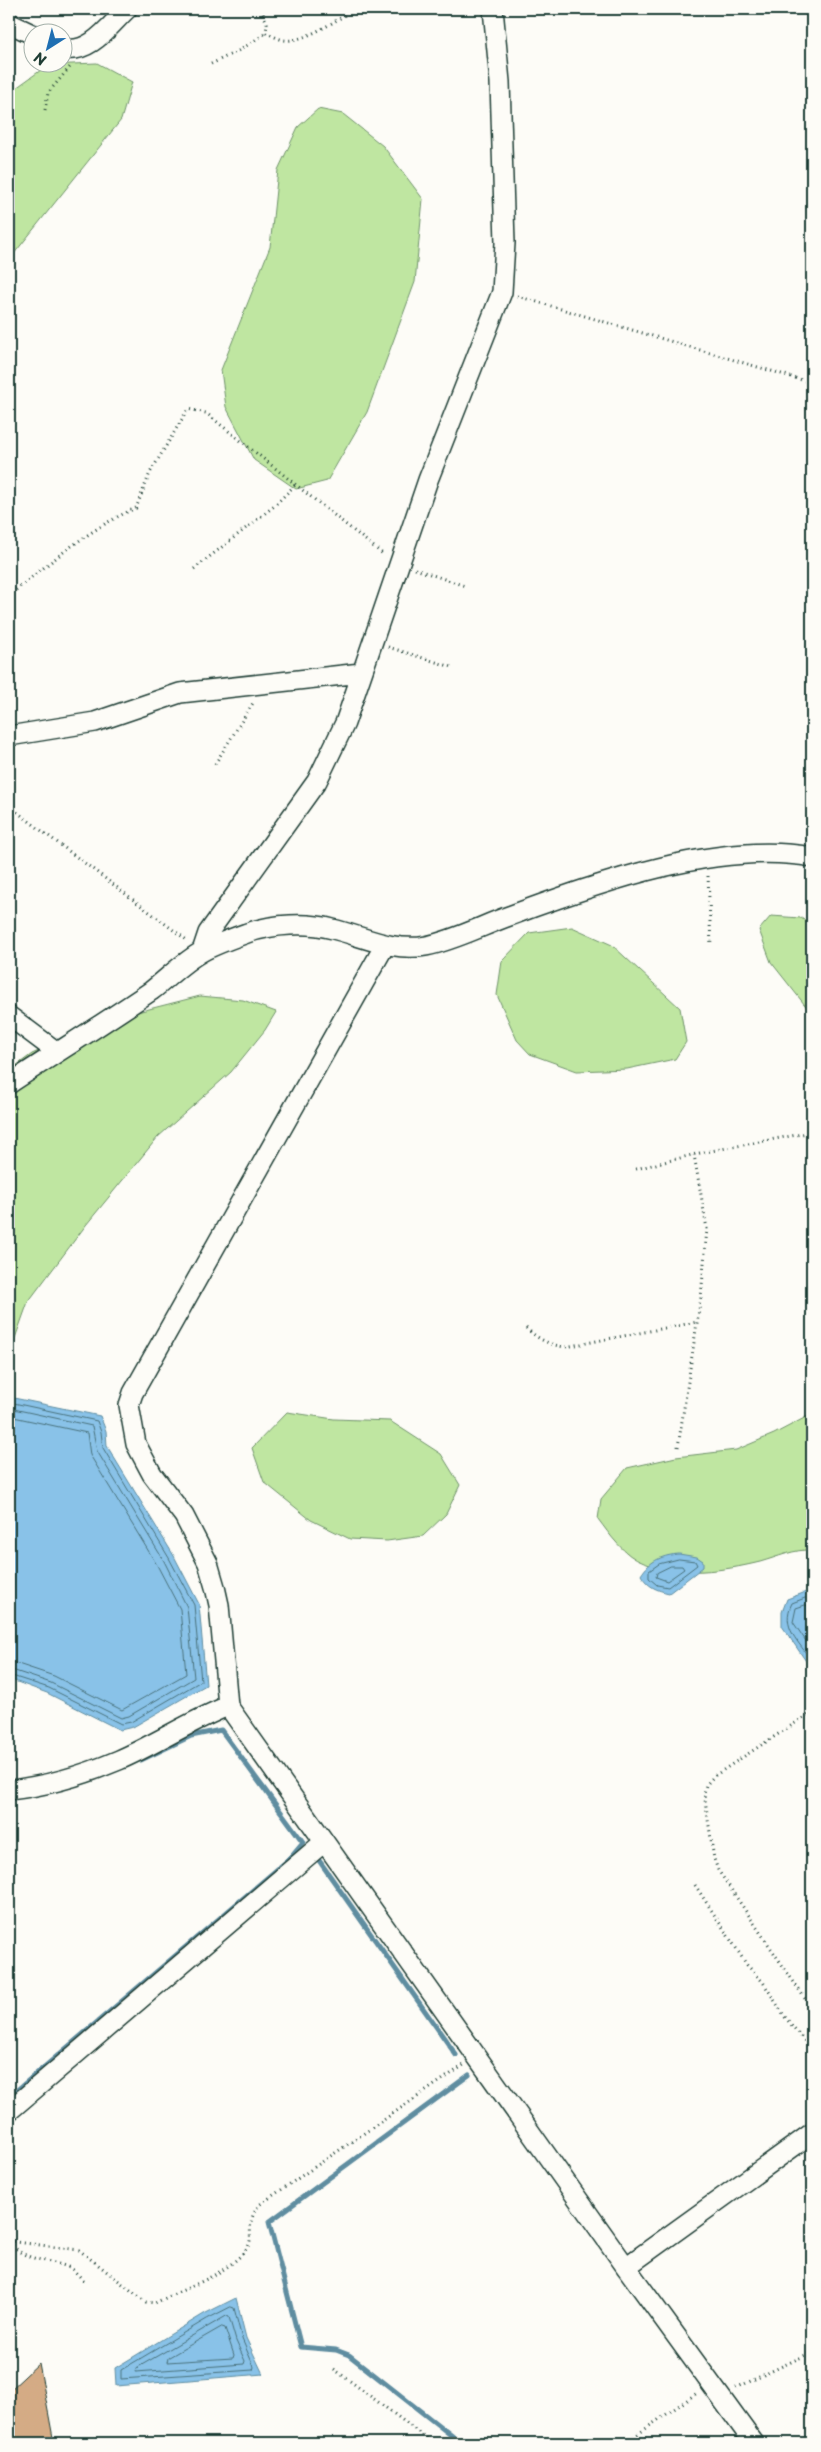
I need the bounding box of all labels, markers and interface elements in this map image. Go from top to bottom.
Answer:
north arrow [22,22,72,72]
text: N [29,47,51,71]

